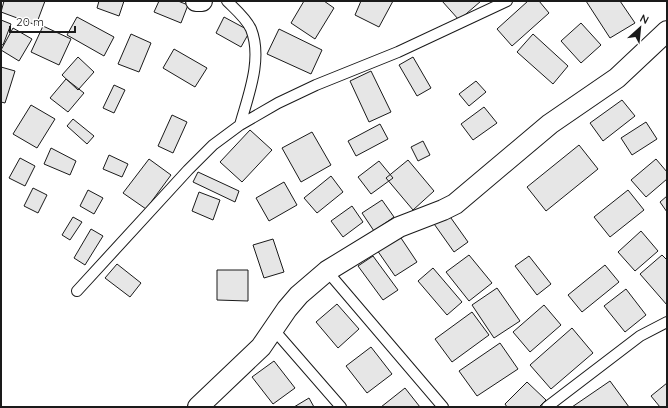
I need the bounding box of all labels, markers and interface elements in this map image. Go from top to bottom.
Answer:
scale bar [10,8,75,34]
north arrow [620,8,660,48]
text: N [638,11,651,27]
text: 20 m [16,14,44,29]

